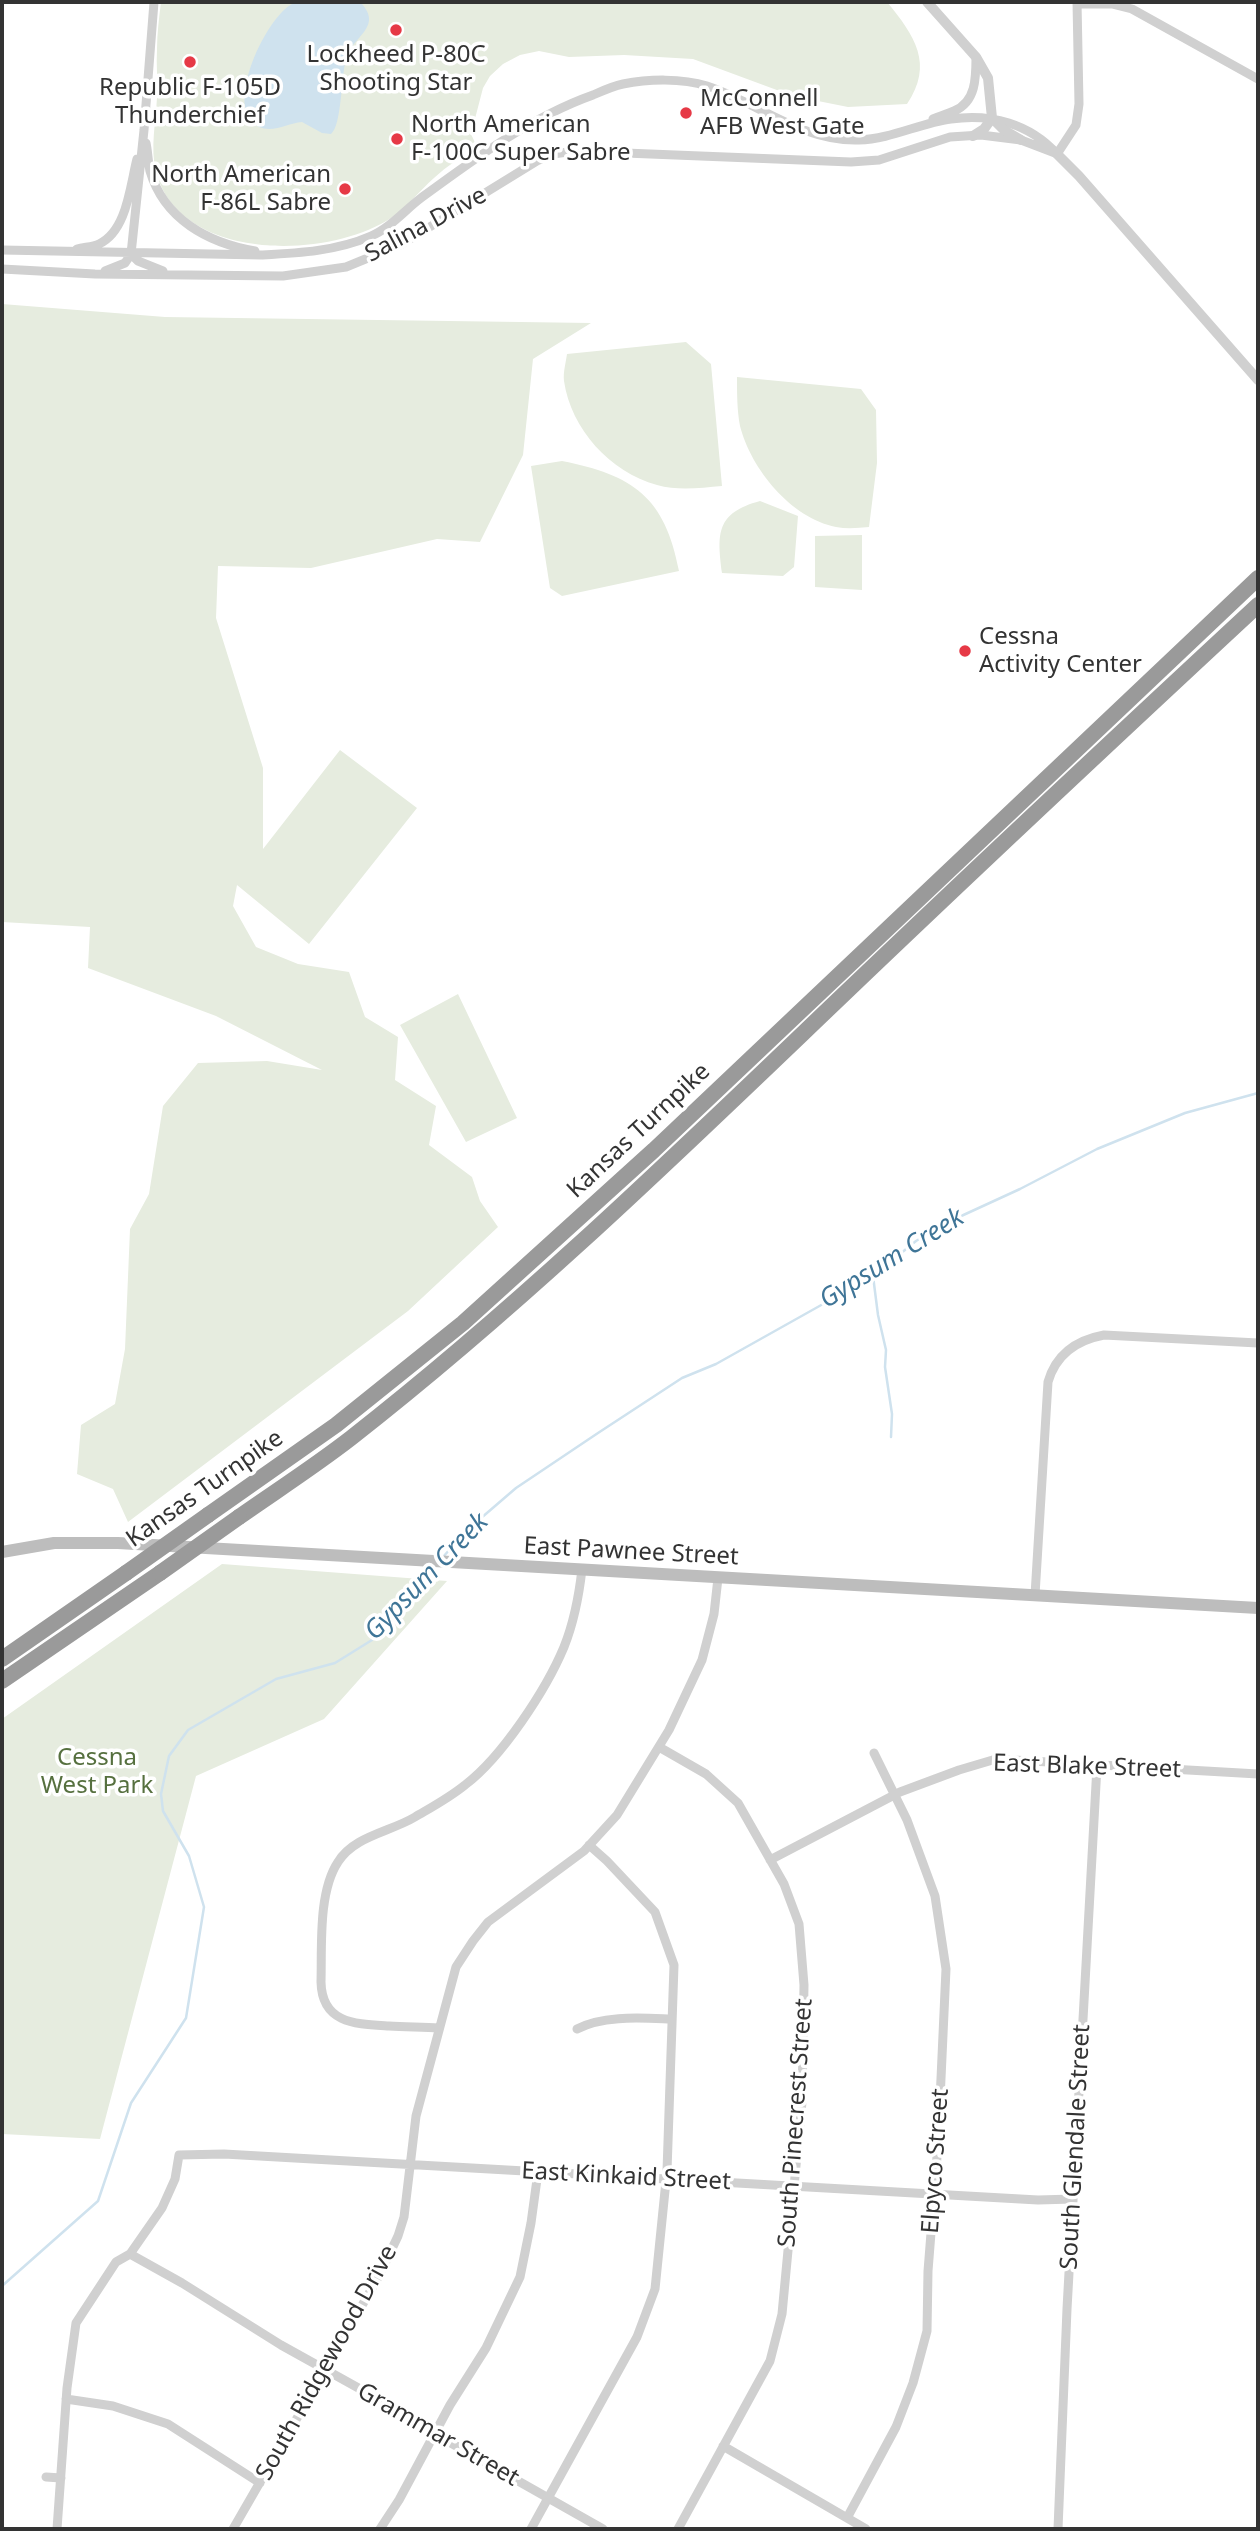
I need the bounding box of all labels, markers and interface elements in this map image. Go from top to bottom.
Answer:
marker: Lockheed P-80C Shooting Star [388,22,404,38]
place label: Lockheed P-80C Shooting Star [306,41,486,97]
marker: Republic F-105D Thunderchief [182,54,198,70]
place label: Republic F-105D Thunderchief [99,74,281,130]
place label: McConnell AFB West Gate [700,85,865,141]
marker: McConnell AFB West Gate [678,105,694,121]
place label: North American F-100C Super Sabre [411,111,631,167]
marker: North American F-100C Super Sabre [389,131,405,147]
place label: North American F-86L Sabre [151,161,331,217]
marker: North American F-86L Sabre [337,181,353,197]
street label: Salina Drive [361,181,491,269]
place label: Cessna Activity Center [979,623,1142,679]
marker: Cessna Activity Center [957,643,973,659]
street label: Kansas Turnpike [562,1057,716,1205]
water label: Gypsum Creek [814,1202,970,1316]
street label: Kansas Turnpike [121,1424,289,1554]
water label: Gypsum Creek [359,1507,495,1647]
street label: East Pawnee Street [523,1532,739,1572]
park label: Cessna West Park [41,1744,153,1800]
street label: East Blake Street [993,1749,1181,1785]
street label: South Pinecrest Street [773,1998,819,2248]
street label: South Glendale Street [1055,2024,1097,2270]
street label: Elpyco Street [917,2088,955,2234]
street label: East Kinkaid Street [521,2157,731,2197]
street label: South Ridgewood Drive [250,2240,404,2486]
street label: Grammar Street [352,2377,524,2493]

